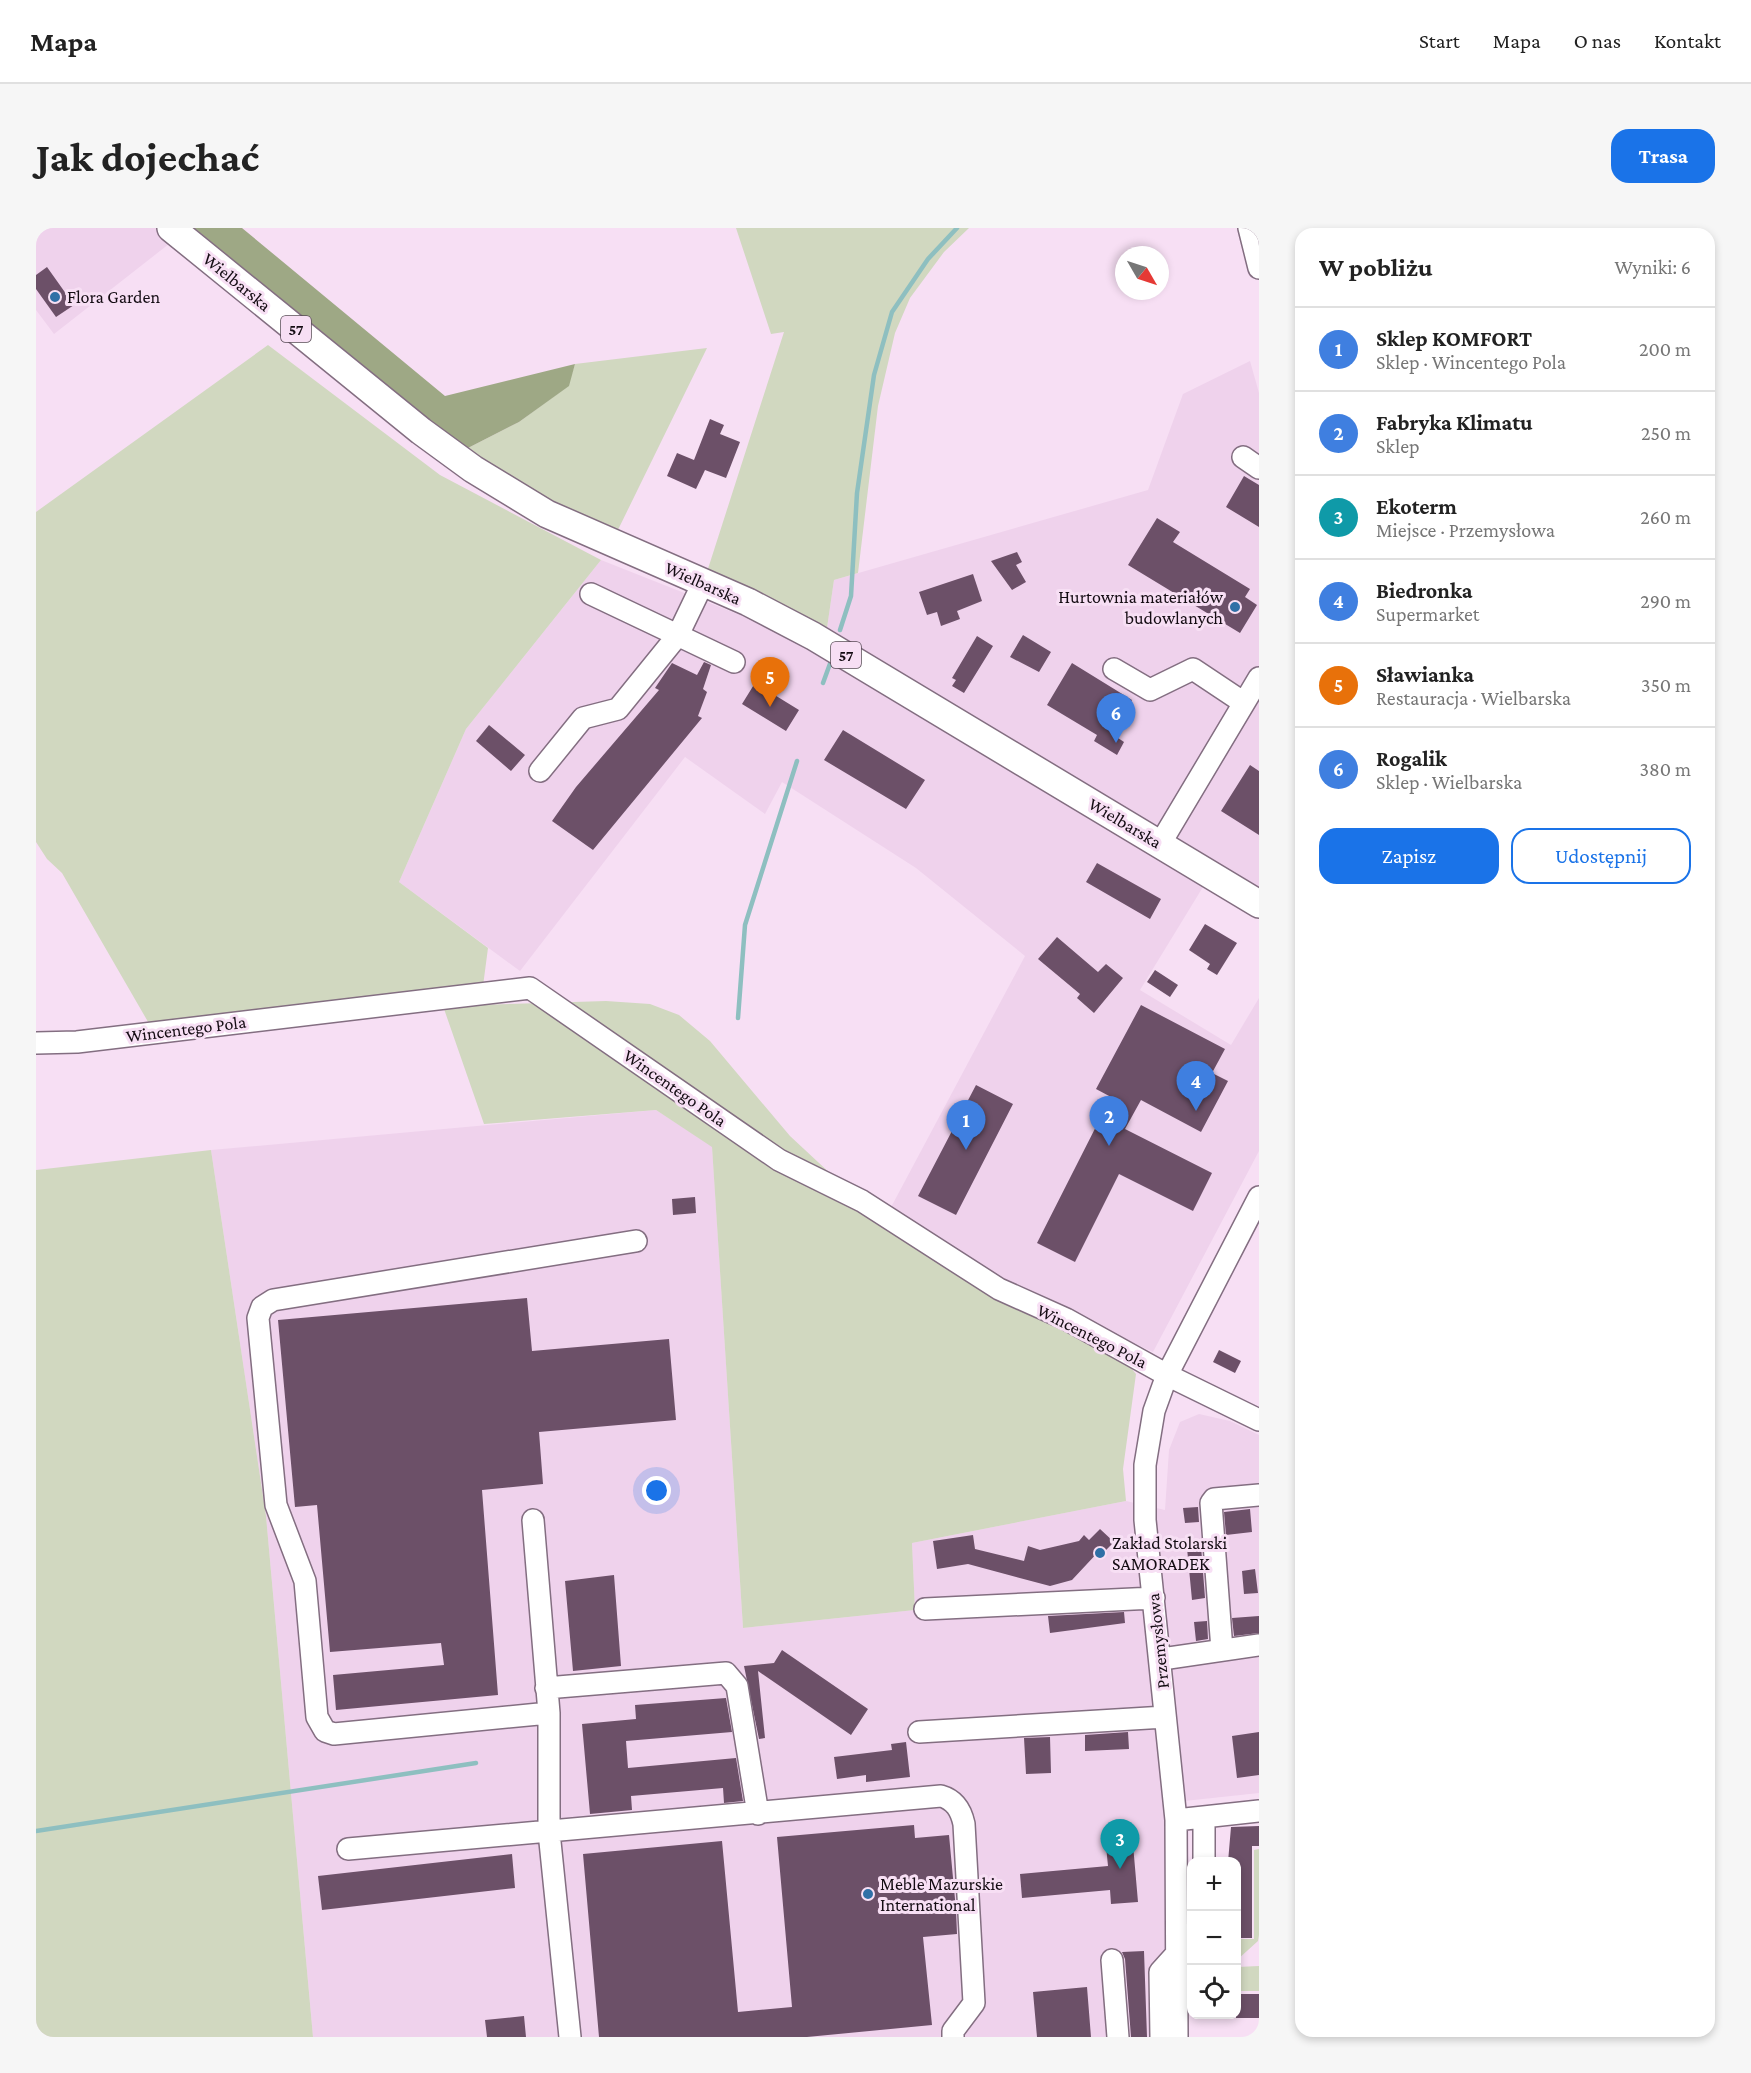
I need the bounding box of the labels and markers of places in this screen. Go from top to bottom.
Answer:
place label: Flora Garden [67,287,160,307]
marker: Flora Garden [48,290,62,304]
place label: Hurtownia materiałów budowlanych [1058,587,1224,628]
marker: Hurtownia materiałów budowlanych [1228,600,1242,614]
pin: 5 [750,658,790,707]
pin: 6 [1096,694,1136,743]
pin: 4 [1176,1062,1216,1111]
pin: 2 [1090,1096,1128,1146]
pin: 1 [946,1100,986,1150]
place label: Zakład Stolarski SAMORADEK [1112,1533,1227,1574]
marker: Zakład Stolarski SAMORADEK [1093,1546,1107,1560]
pin: 3 [1100,1820,1140,1869]
place label: Meble Mazurskie International [880,1874,1003,1915]
marker: Meble Mazurskie International [861,1887,875,1901]

